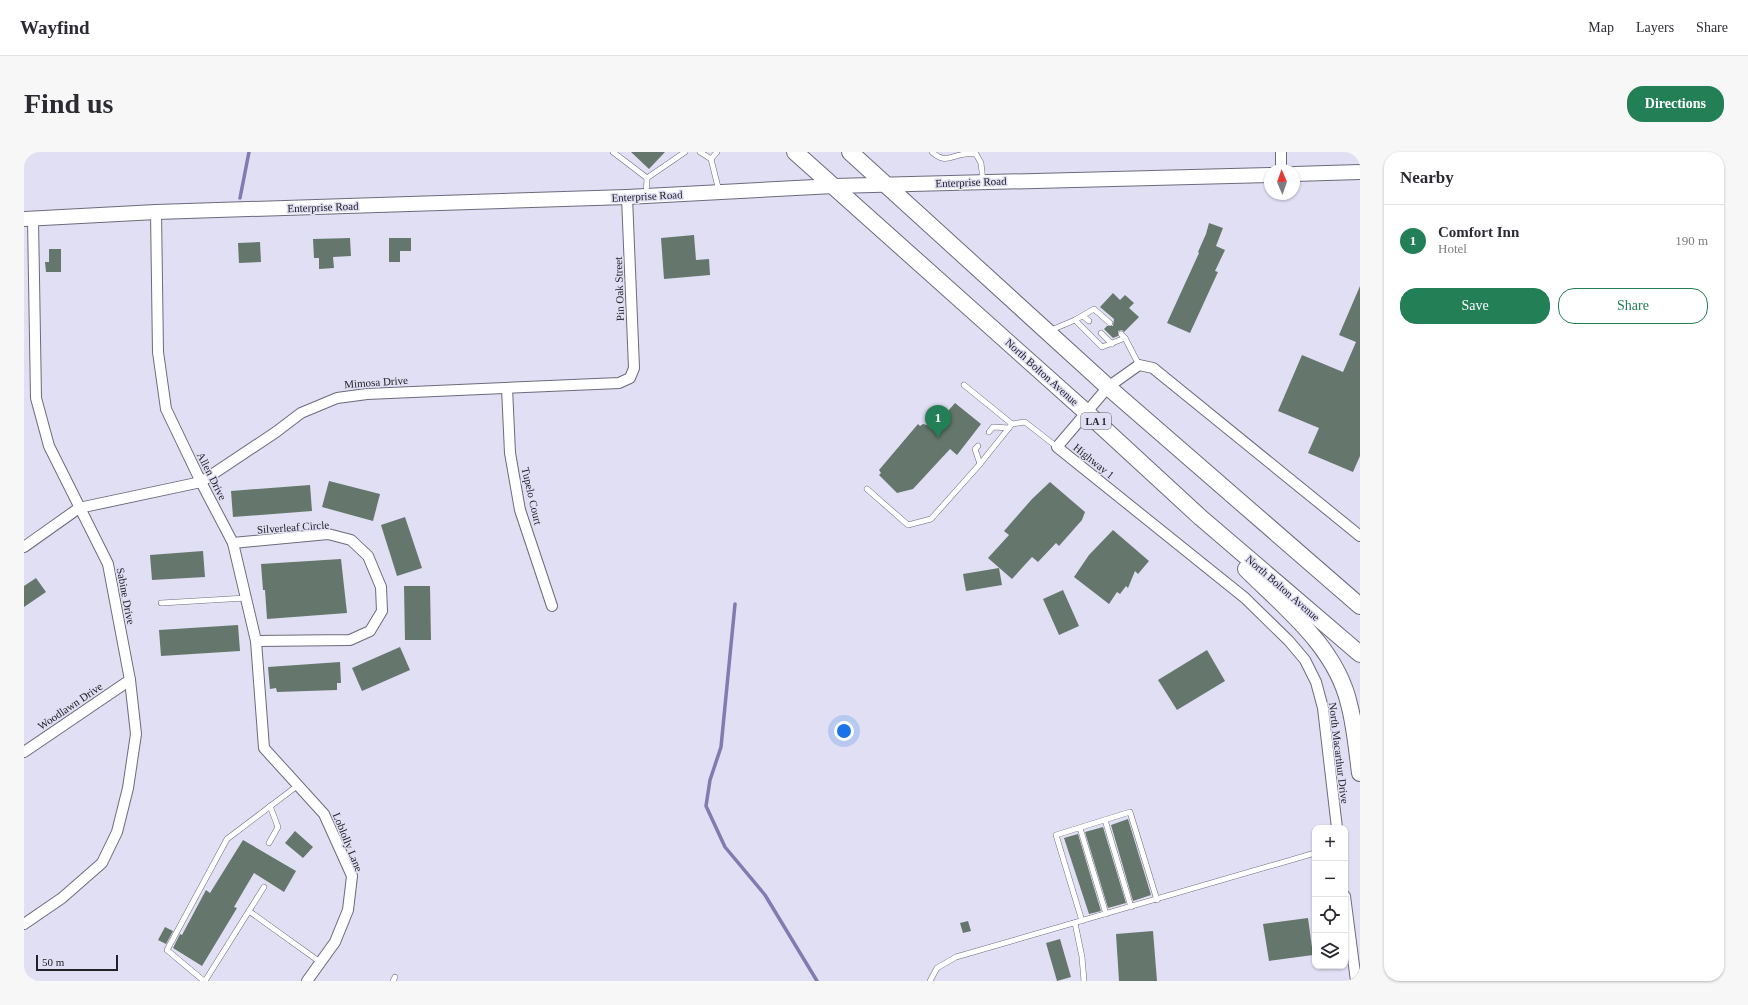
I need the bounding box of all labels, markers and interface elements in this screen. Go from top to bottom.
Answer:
text: Wayfind [20,17,90,38]
text: Map [1588,20,1614,35]
text: Layers [1636,20,1674,35]
text: Share [1696,20,1728,35]
button: Directions [1627,86,1724,122]
text: Find us [24,88,114,119]
north arrow [1264,164,1300,200]
text: Nearby [1400,168,1454,187]
street label: Enterprise Road [935,175,1007,189]
street label: Enterprise Road [611,188,683,204]
street label: Enterprise Road [287,200,359,214]
text: Comfort Inn [1438,224,1519,240]
text: 1 [1410,233,1416,248]
text: 190 m [1675,233,1708,248]
text: Hotel [1438,241,1467,256]
street label: Pin Oak Street [612,257,626,321]
button: Save [1400,288,1550,324]
button: Share [1558,288,1708,324]
street label: North Bolton Avenue [1003,336,1081,408]
street label: Mimosa Drive [344,374,408,390]
pin: 1 [925,405,951,438]
road number: LA 1 [1081,413,1111,429]
street label: Highway 1 [1071,441,1117,481]
street label: Allen Drive [195,450,229,502]
street label: Tupelo Court [520,466,544,526]
street label: Silverleaf Circle [256,518,330,536]
street label: North Bolton Avenue [1244,553,1322,623]
street label: Sabine Drive [115,567,137,626]
street label: Woodlawn Drive [35,680,105,732]
street label: North Macarthur Drive [1327,702,1351,804]
your location [834,721,854,741]
street label: Loblolly Lane [331,811,365,873]
map controls [1312,825,1348,969]
button: + [1312,825,1348,861]
button: − [1312,861,1348,897]
button: locate [1312,897,1348,933]
button: layers [1312,933,1348,969]
scale bar [36,953,118,972]
text: 50 m [42,956,64,968]

